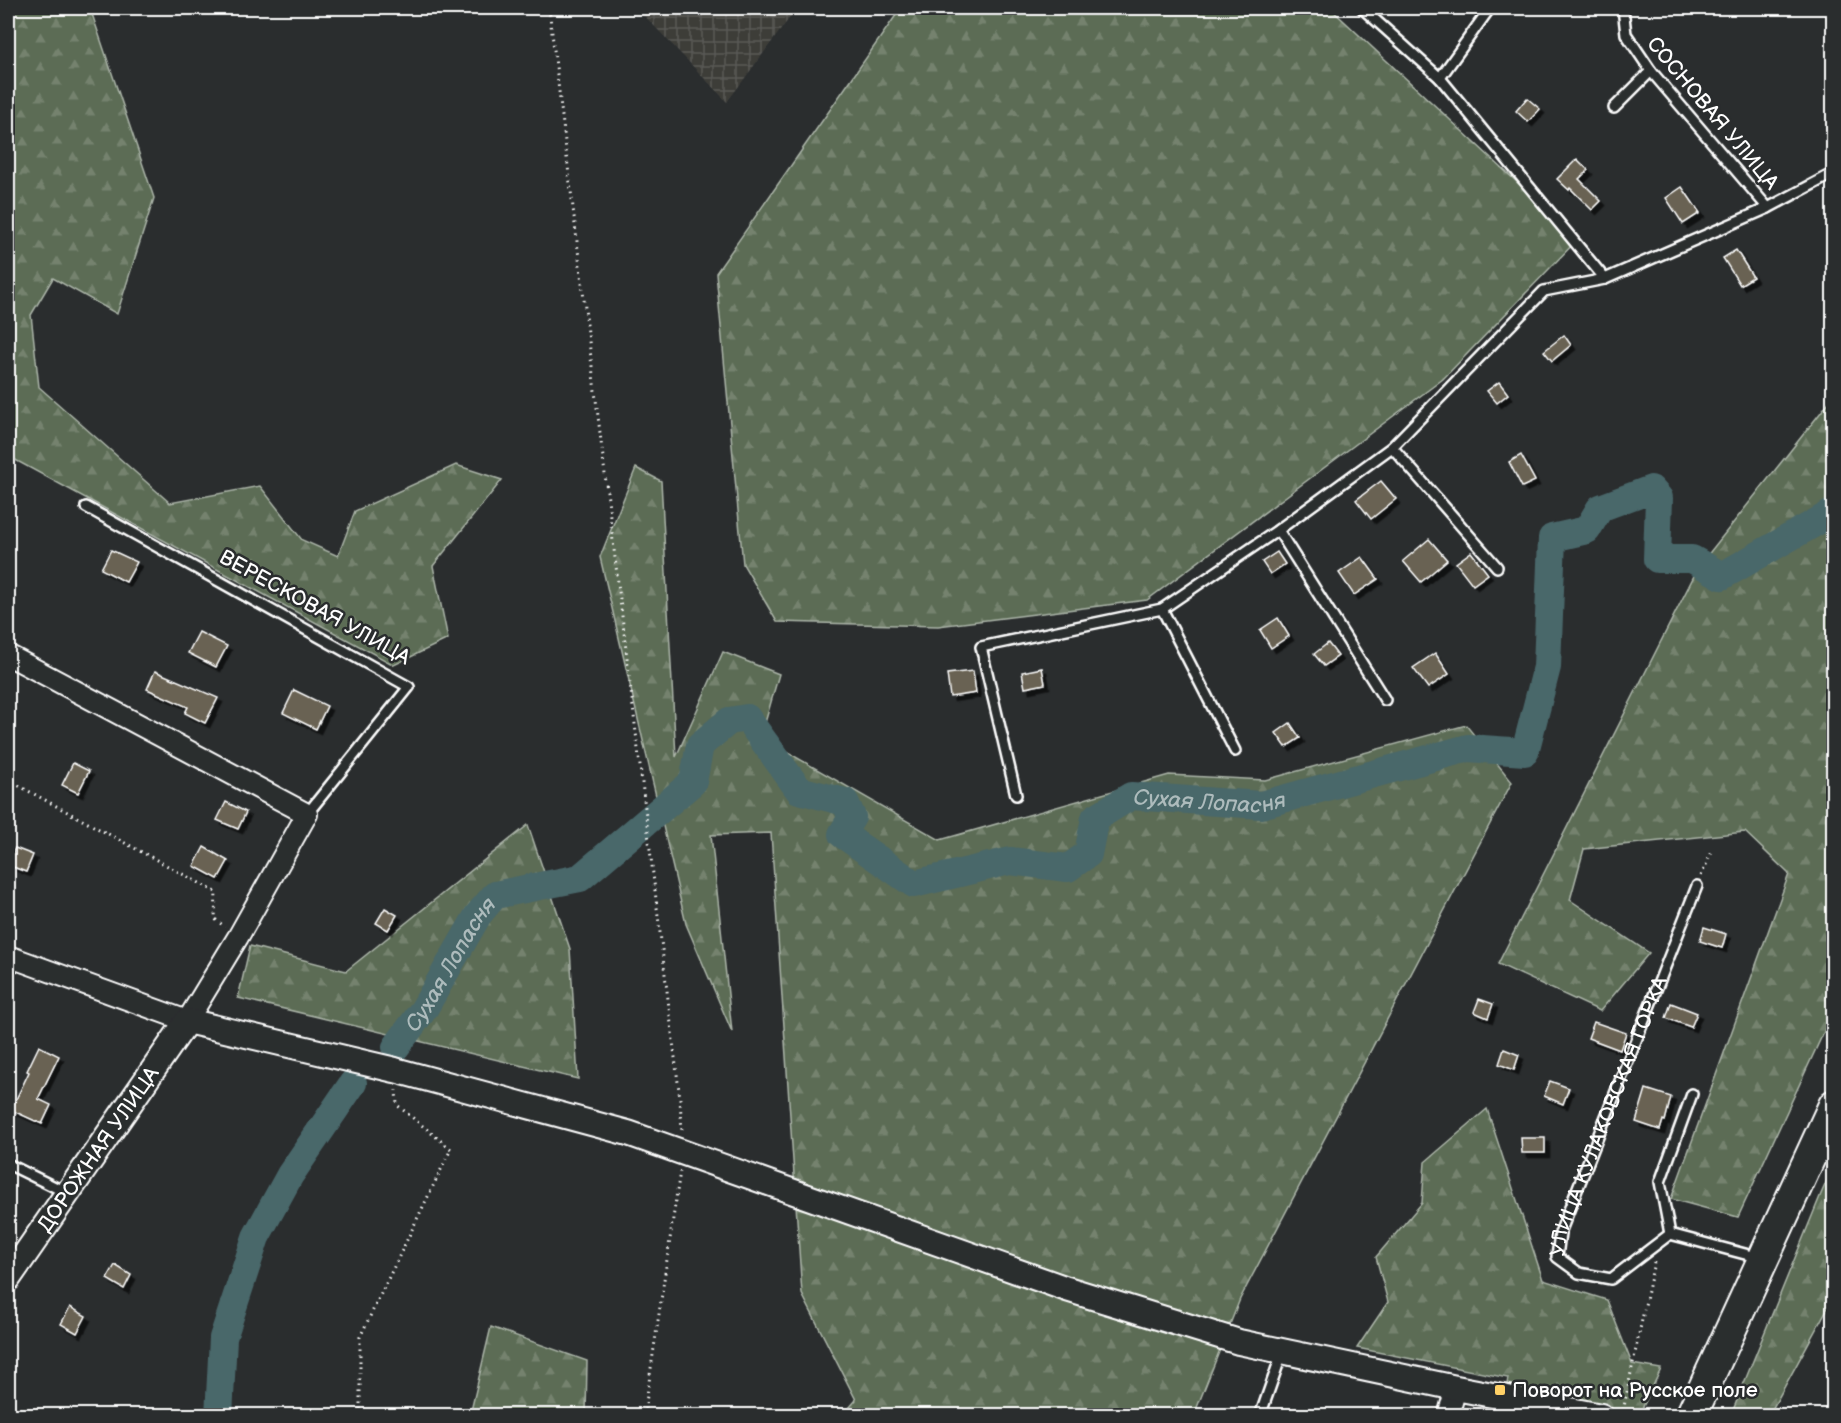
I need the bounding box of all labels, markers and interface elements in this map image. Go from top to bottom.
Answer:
street label: СОСНОВАЯ УЛИЦА [1641,32,1784,195]
street label: ВЕРЕСКОВАЯ УЛИЦА [215,545,415,670]
water label: Сухая Лопасня [1132,784,1289,820]
water label: Сухая Лопасня [400,892,502,1038]
street label: УЛИЦА КУЛАКОВСКАЯ ГОРКА [1545,973,1673,1258]
street label: ДОРОЖНАЯ УЛИЦА [32,1062,165,1237]
place label: Поворот на Русское поле [1512,1378,1758,1403]
marker: Поворот на Русское поле [1493,1383,1507,1397]

